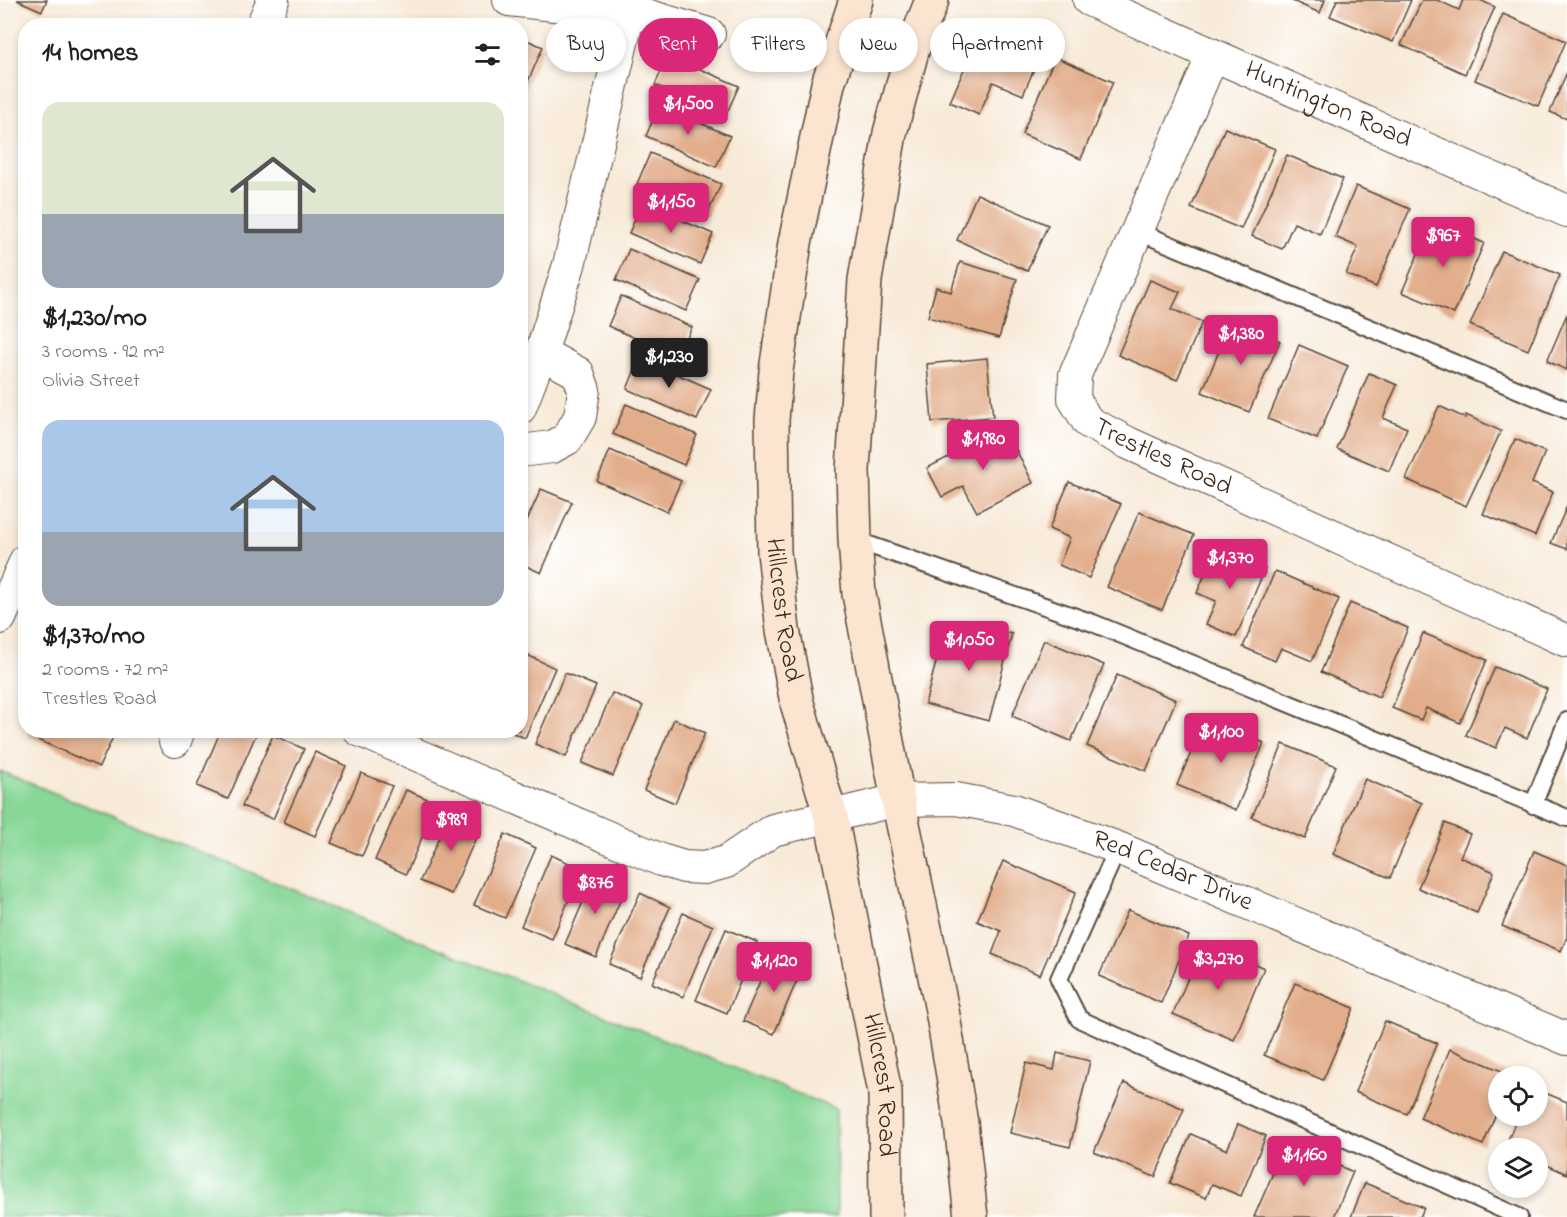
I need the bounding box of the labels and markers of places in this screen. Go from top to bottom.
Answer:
pin: $1,500 [639,85,737,136]
pin: $1,150 [622,183,720,234]
pin: $967 [1407,217,1479,268]
pin: $1,380 [1192,315,1290,366]
pin: $1,230 [620,338,718,389]
pin: $1,980 [934,420,1032,471]
pin: $1,370 [1181,539,1279,590]
pin: $1,050 [920,621,1018,672]
pin: $1,100 [1172,713,1270,764]
pin: $989 [415,801,487,852]
pin: $876 [559,864,631,915]
pin: $3,270 [1169,940,1267,991]
pin: $1,120 [725,942,823,993]
pin: $1,160 [1255,1136,1353,1187]

